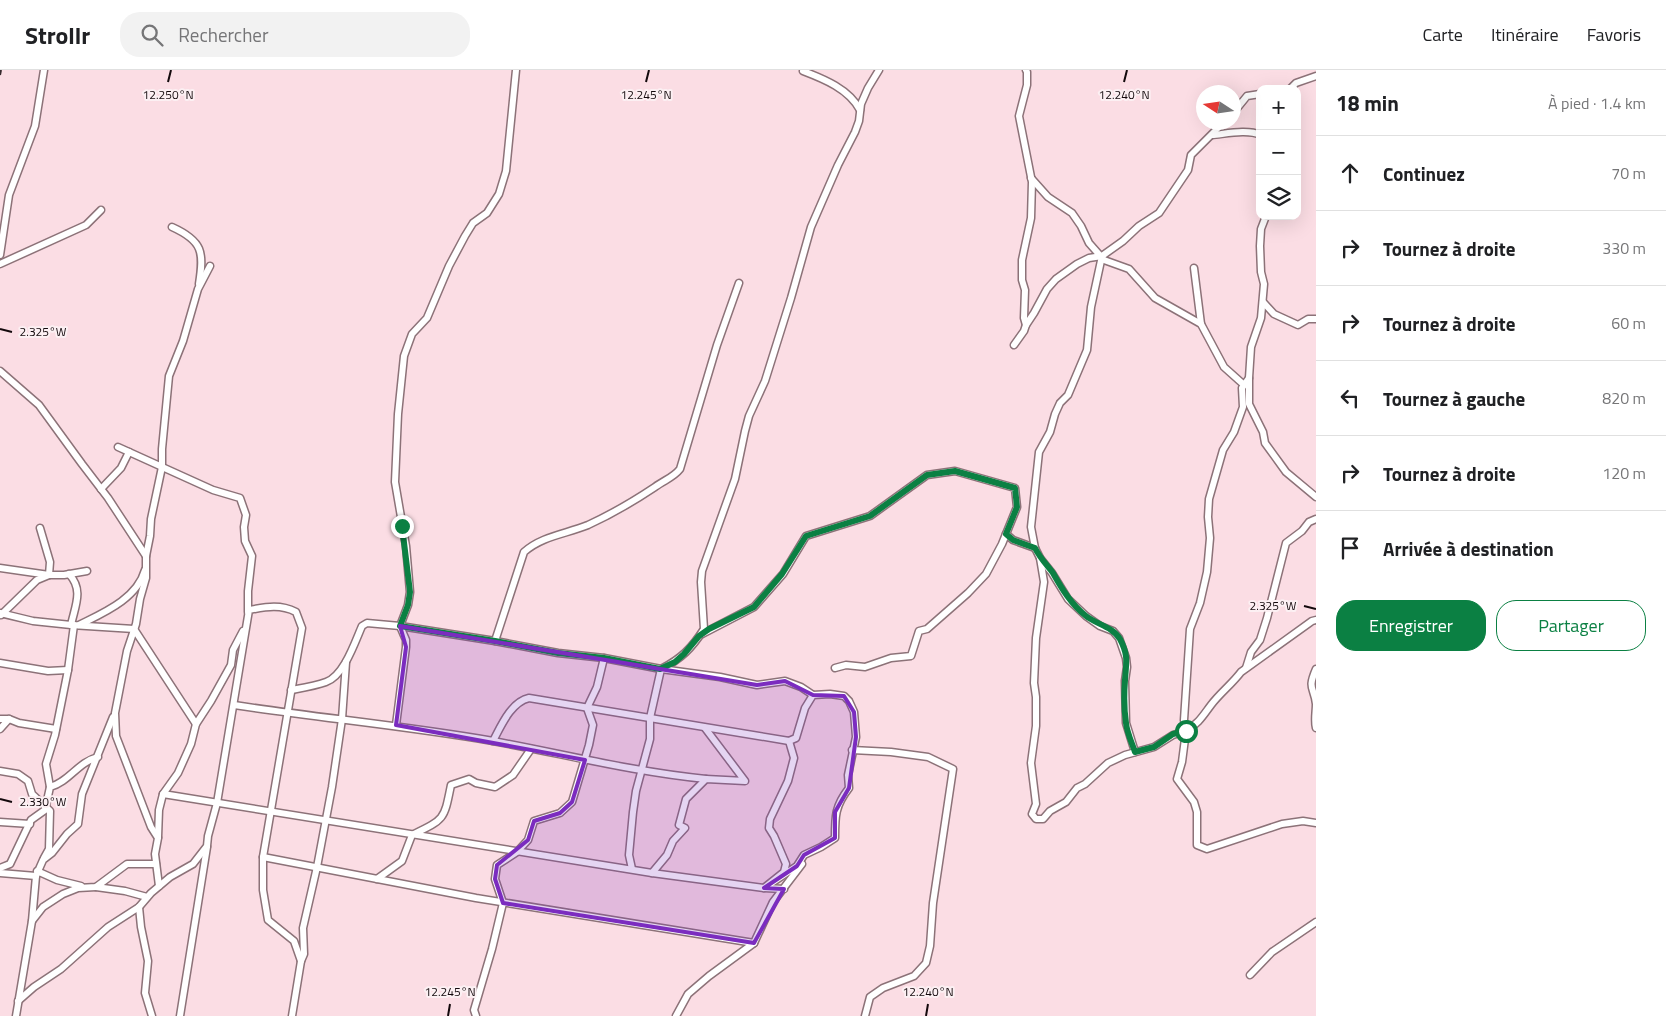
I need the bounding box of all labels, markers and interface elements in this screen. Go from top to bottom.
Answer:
search box [120,12,470,57]
text: Strollr [25,17,90,53]
text: Rechercher [178,20,269,49]
icon: search [138,21,166,49]
text: Carte [1422,21,1463,48]
text: Itinéraire [1491,21,1559,48]
text: Favoris [1587,21,1641,48]
text: 12.250°N [142,85,194,104]
text: 12.245°N [620,85,672,104]
text: 12.240°N [1098,85,1150,104]
north arrow [1196,85,1241,130]
map controls [1256,85,1301,220]
button: + [1256,85,1301,130]
text: 18 min [1336,87,1399,119]
text: À pied · 1.4 km [1548,91,1646,115]
button: − [1256,130,1301,175]
icon: ahead [1336,159,1364,187]
text: Continuez [1383,159,1465,188]
text: 70 m [1611,161,1646,185]
button: layers [1256,175,1301,220]
icon: right [1336,234,1364,262]
text: Tournez à droite [1383,234,1515,263]
text: 330 m [1602,236,1646,260]
icon: right [1336,309,1364,337]
text: Tournez à droite [1383,309,1515,338]
text: 60 m [1611,311,1646,335]
text: 2.325°W [20,322,67,341]
icon: left [1336,384,1364,412]
text: Tournez à gauche [1383,384,1525,413]
text: 820 m [1602,386,1646,410]
icon: right [1336,459,1364,487]
text: Tournez à droite [1383,459,1515,488]
text: 120 m [1602,461,1646,485]
route end [391,515,414,538]
icon: arrive [1336,534,1364,562]
text: Arrivée à destination [1383,534,1554,563]
text: 2.325°W [1250,596,1297,615]
button: Enregistrer [1336,600,1486,651]
button: Partager [1496,600,1646,651]
route start [1175,720,1198,743]
text: 2.330°W [20,792,67,811]
text: 12.245°N [424,982,476,1001]
text: 12.240°N [902,982,954,1001]

